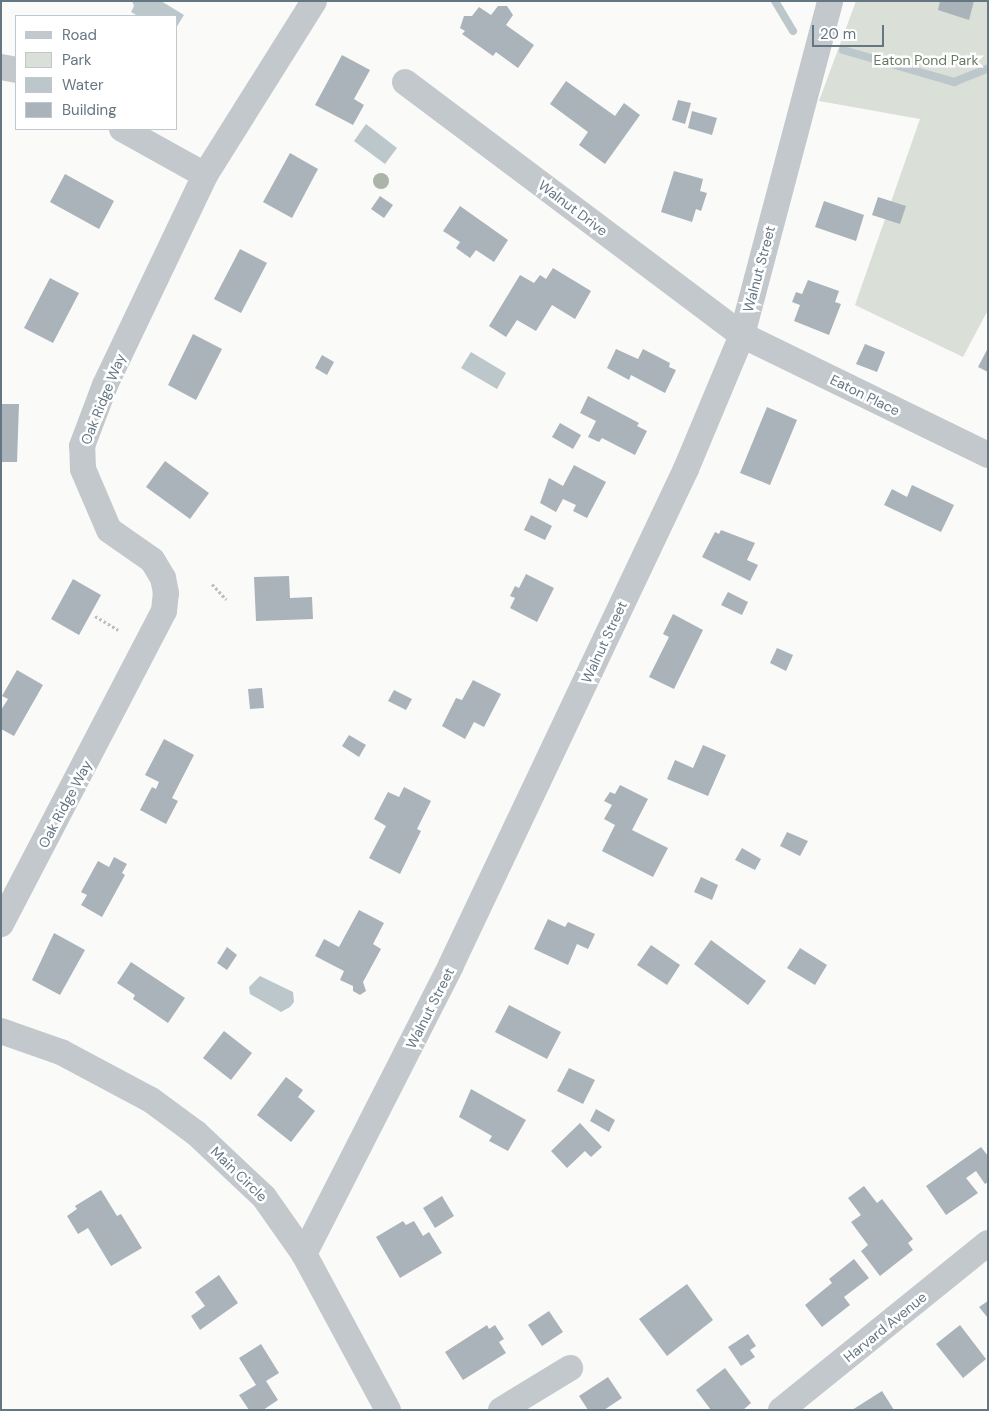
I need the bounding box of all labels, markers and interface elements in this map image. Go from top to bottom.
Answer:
legend [15,15,178,130]
scale bar [814,15,886,47]
text: 20 m [820,24,856,44]
text: Road [62,25,97,45]
text: Park [62,50,92,70]
park label: Eaton Pond Park [874,52,978,68]
text: Water [62,75,103,95]
text: Building [62,100,117,120]
street label: Walnut Drive [535,177,611,239]
street label: Walnut Street [739,224,779,314]
street label: Oak Ridge Way [77,351,129,447]
street label: Eaton Place [827,371,903,419]
street label: Walnut Street [578,598,630,686]
street label: Oak Ridge Way [35,757,95,851]
street label: Walnut Street [402,965,458,1051]
street label: Main Circle [207,1143,271,1205]
street label: Harvard Avenue [840,1288,930,1366]

